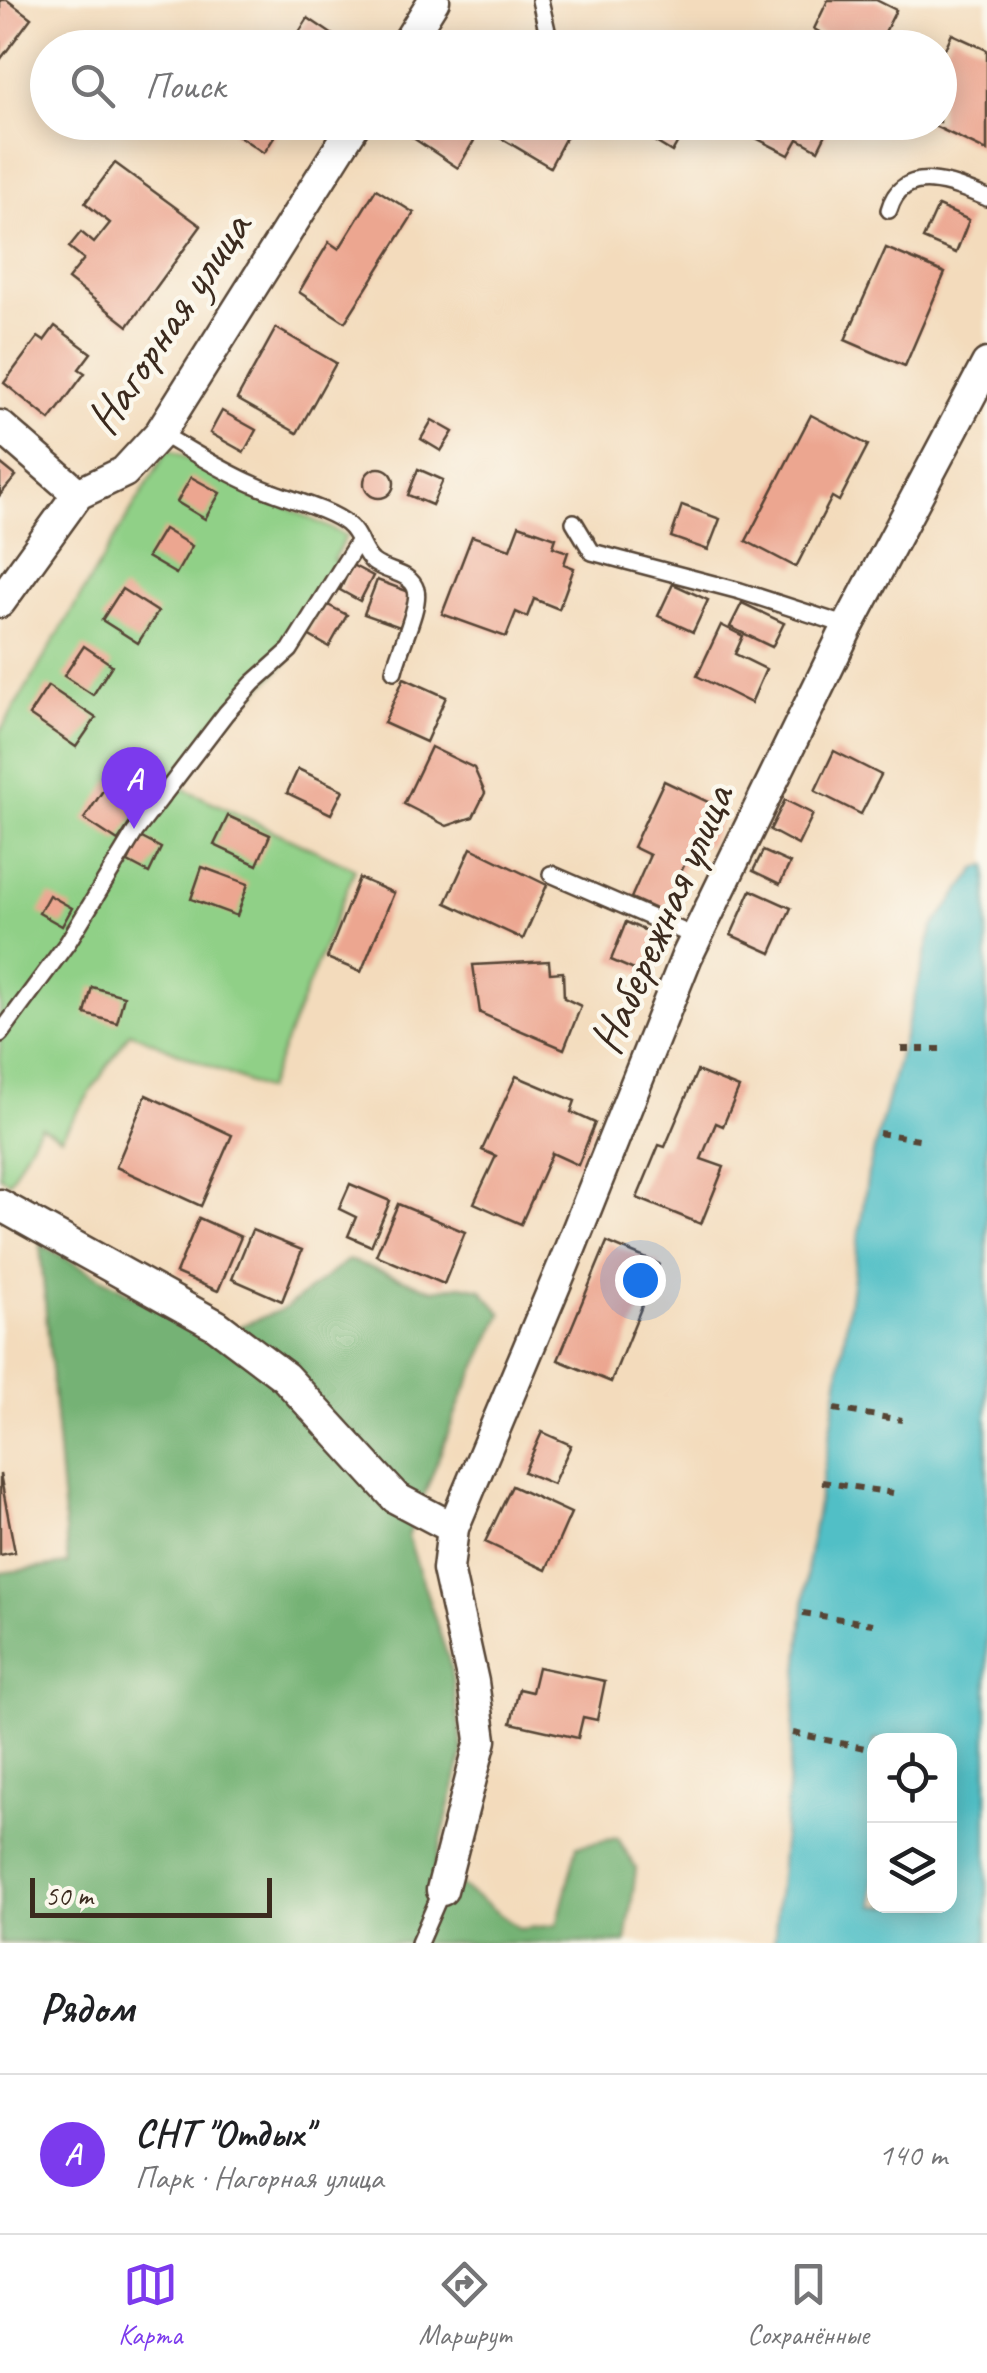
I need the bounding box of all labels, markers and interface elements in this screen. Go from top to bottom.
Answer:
search box [30,30,957,140]
icon: search [65,58,120,113]
text: Поиск [145,62,225,109]
street label: Нагорная улица [72,198,266,445]
pin: A [102,746,166,829]
street label: Набережная улица [575,773,748,1063]
your location [615,1255,666,1306]
map controls [867,1733,957,1913]
button: locate [867,1733,957,1823]
button: layers [867,1823,957,1913]
scale bar [30,1873,272,1918]
text: 50 m [45,1878,93,1913]
text: Рядом [40,1982,134,2035]
text: СНТ "Отдых" [135,2110,312,2157]
text: A [64,2134,81,2175]
text: 140 m [878,2134,947,2175]
text: Парк · Нагорная улица [135,2157,383,2198]
tab: Карта [118,2257,182,2352]
tab: Маршрут [419,2257,511,2352]
tab: Сохранённые [747,2257,869,2352]

